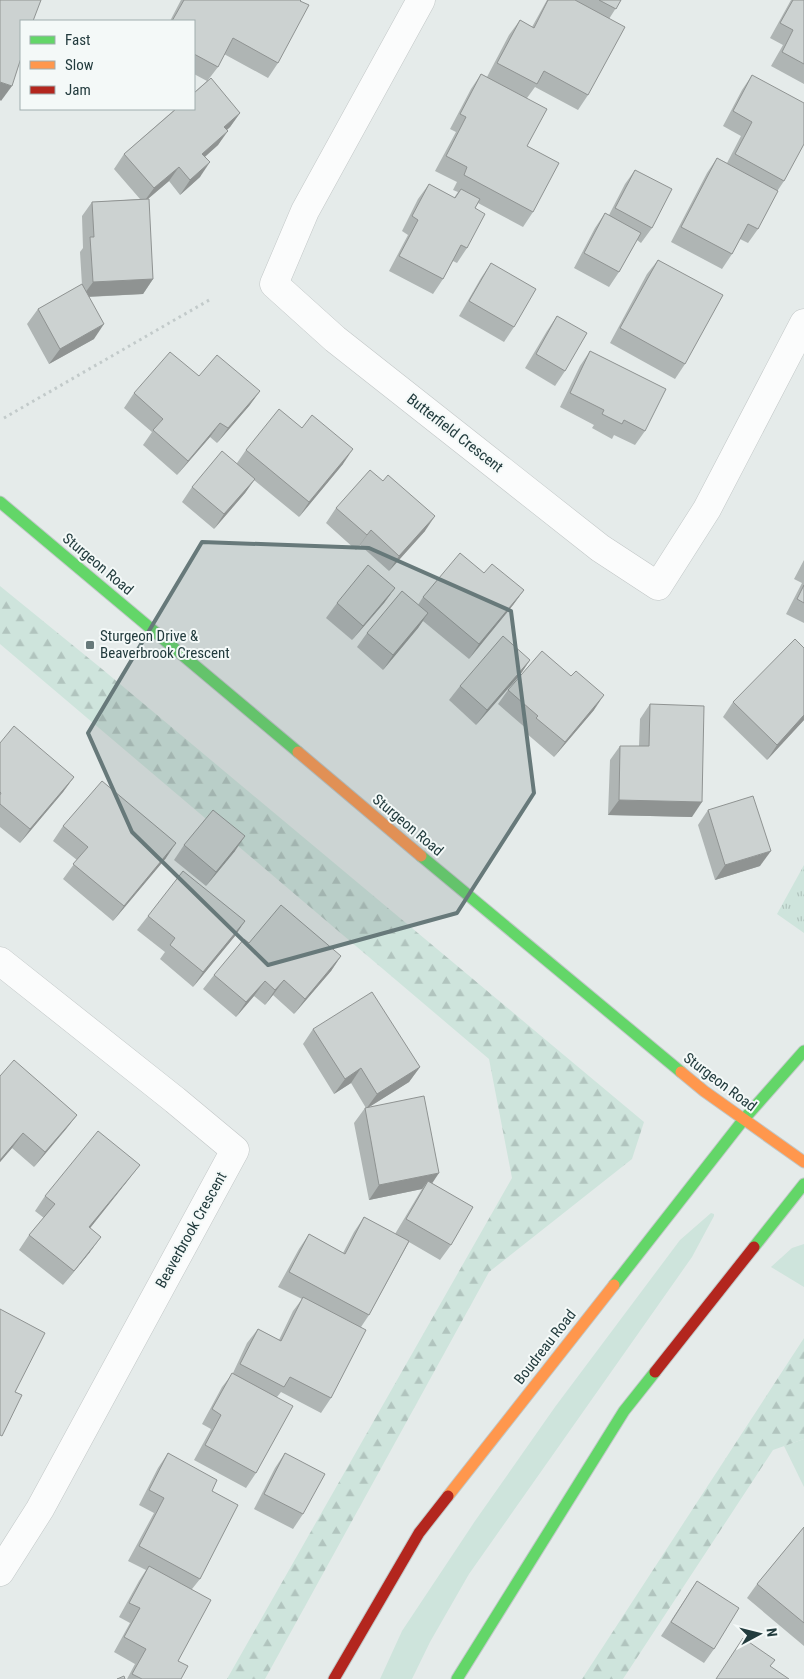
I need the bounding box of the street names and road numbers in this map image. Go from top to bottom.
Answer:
street label: Butterfield Crescent [403,390,507,476]
street label: Sturgeon Road [59,529,137,599]
street label: Sturgeon Road [369,790,447,860]
street label: Sturgeon Road [680,1049,760,1115]
street label: Beaverbrook Crescent [152,1169,230,1291]
street label: Boudreau Road [510,1306,580,1388]

